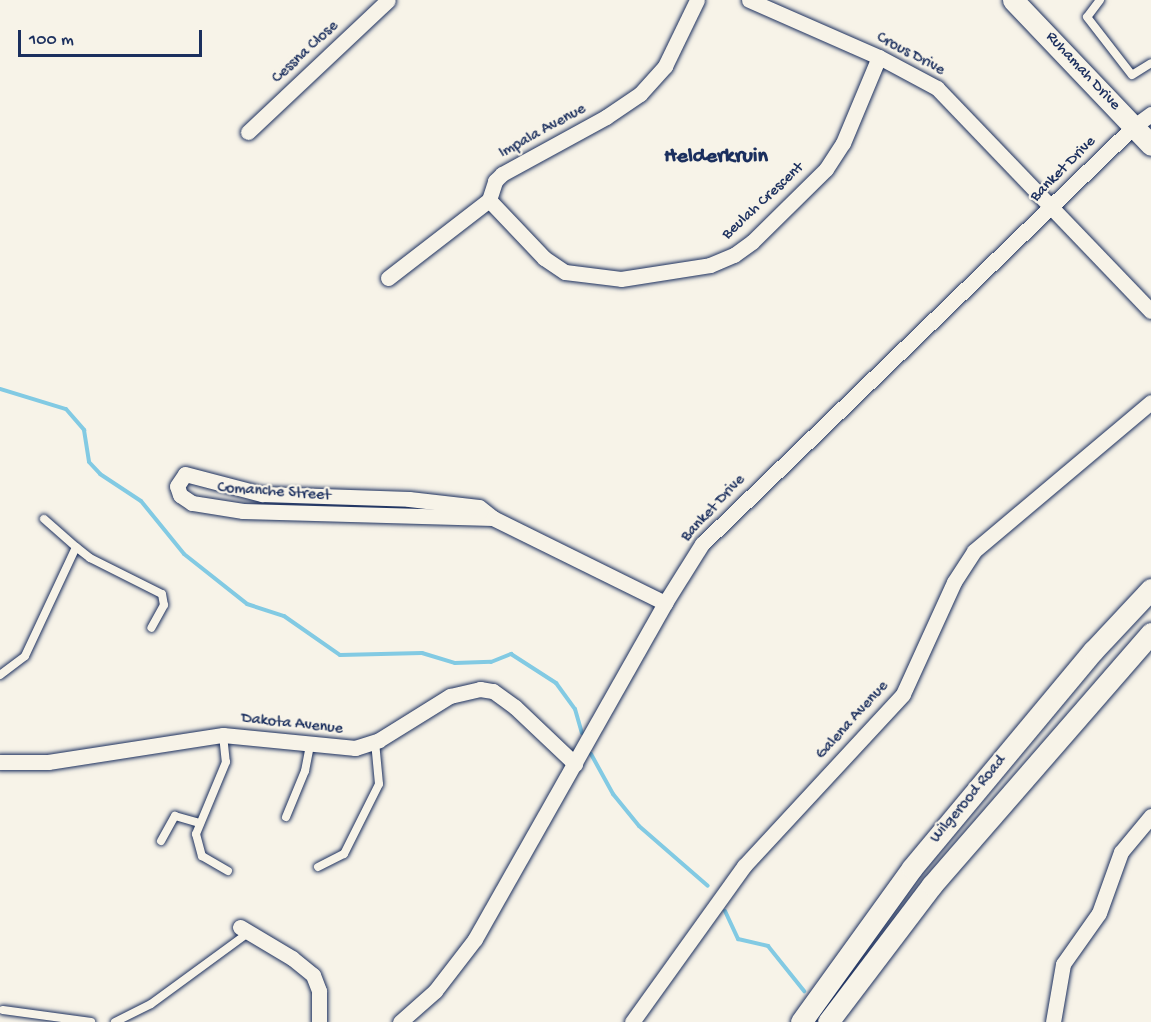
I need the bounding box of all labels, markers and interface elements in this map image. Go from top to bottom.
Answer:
street label: Cessna Close [269,17,343,89]
scale bar [21,18,206,56]
street label: Crous Drive [873,29,947,81]
street label: Ruhamah Drive [1041,29,1123,115]
text: 100 m [29,30,74,51]
street label: Impala Avenue [496,100,590,164]
street label: Banket Drive [1027,133,1101,207]
district label: Helderkruin [664,145,768,171]
street label: Beulah Crescent [719,159,809,245]
street label: Banket Drive [678,471,750,547]
street label: Comanche Street [217,479,331,507]
street label: Galena Avenue [813,678,893,764]
street label: Dakota Avenue [240,710,344,740]
street label: Wilgerood Road [927,752,1011,848]

